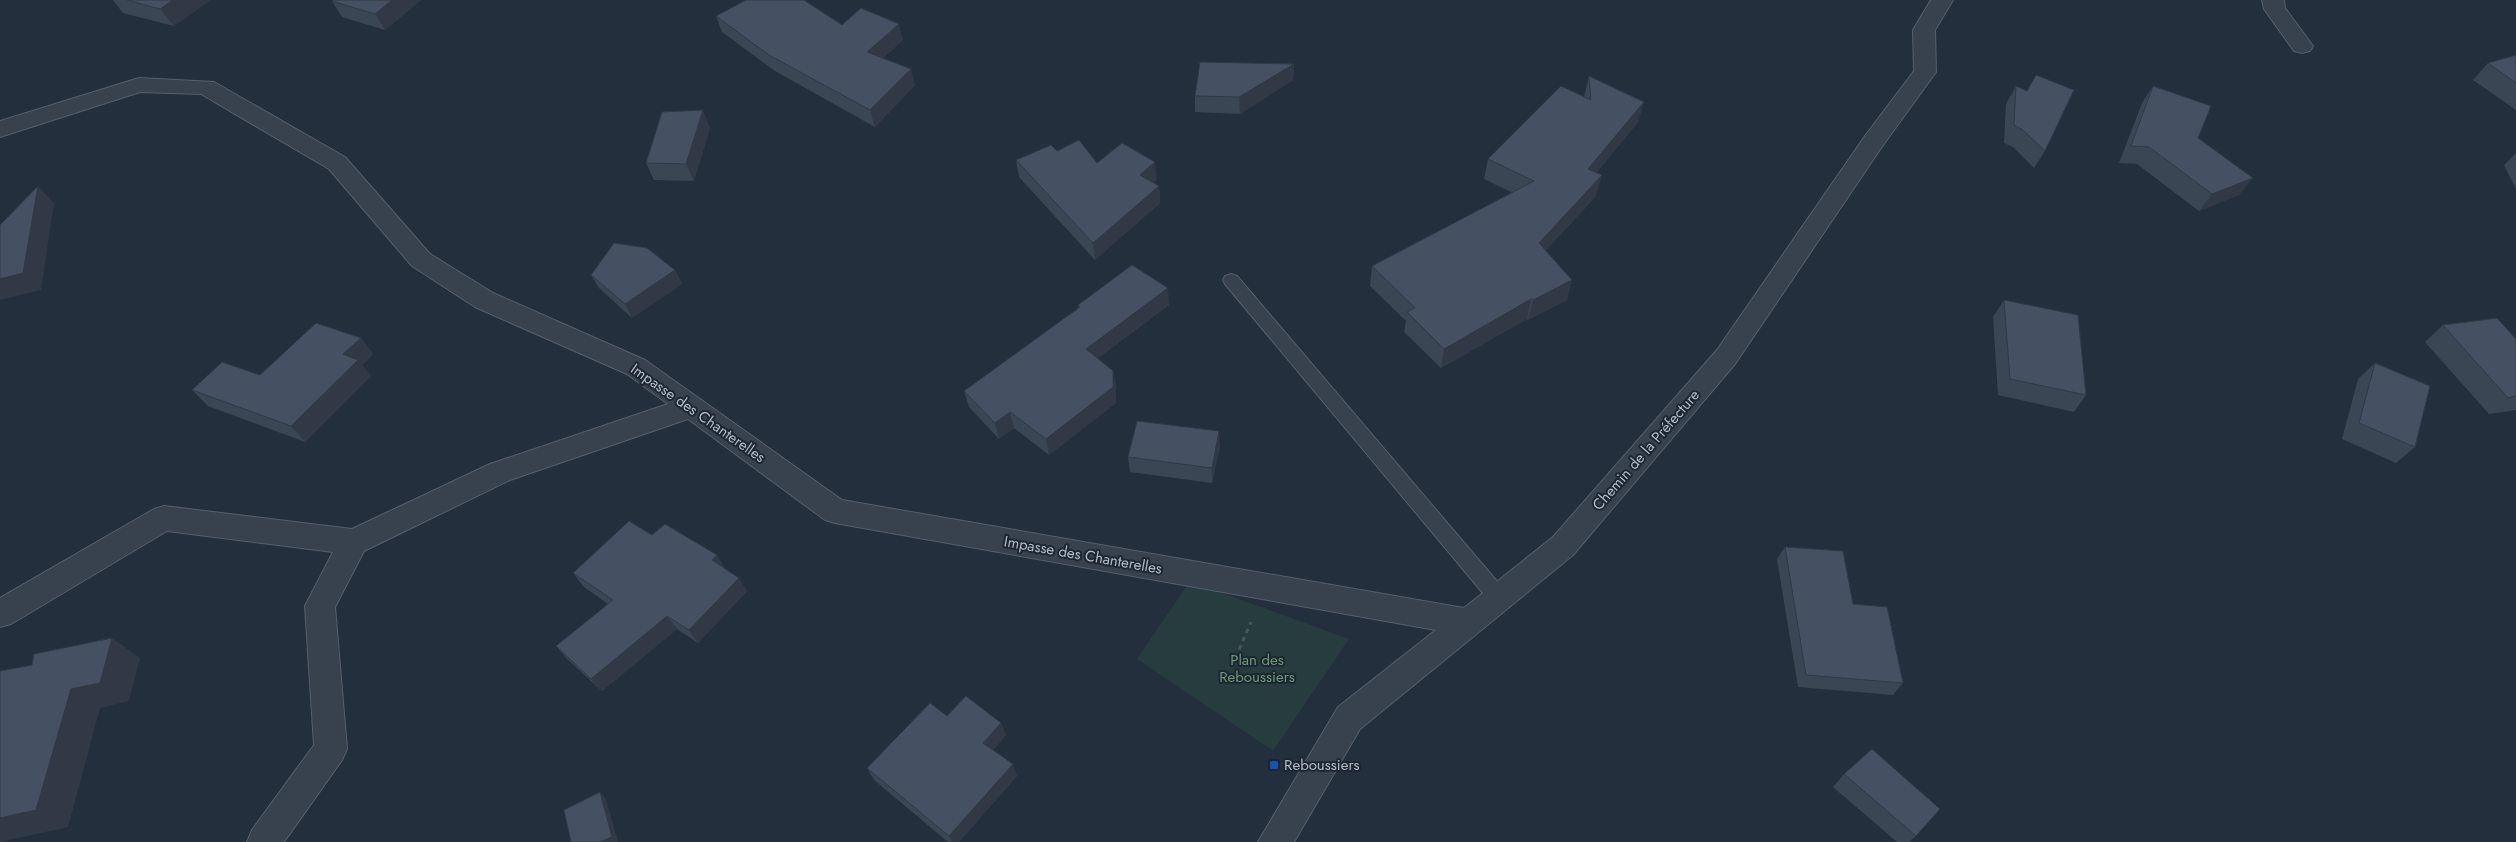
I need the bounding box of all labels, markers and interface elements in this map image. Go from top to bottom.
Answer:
street label: Impasse des Chanterelles [626,358,770,468]
street label: Chemin de la Préfecture [1587,385,1705,515]
street label: Impasse des Chanterelles [1002,530,1164,580]
park label: Plan des Reboussiers [1219,649,1295,688]
place label: Reboussiers [1284,754,1360,776]
marker: Reboussiers [1268,759,1280,771]

